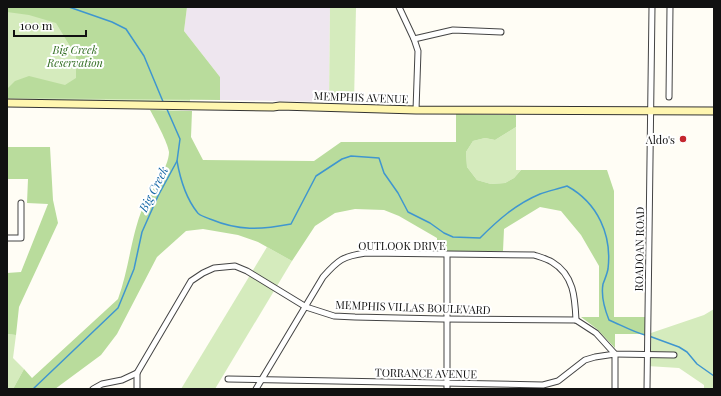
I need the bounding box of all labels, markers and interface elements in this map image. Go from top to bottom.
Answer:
scale bar [14,12,86,38]
text: 100 m [20,17,53,33]
park label: Big Creek Reservation [46,42,103,70]
street label: MEMPHIS AVENUE [313,88,409,106]
place label: Aldo's [645,132,675,147]
marker: Aldo's [678,134,688,144]
water label: Big Creek [134,164,171,215]
street label: ROADOAN ROAD [631,206,647,291]
street label: OUTLOOK DRIVE [358,238,446,253]
street label: MEMPHIS VILLAS BOULEVARD [335,297,491,317]
street label: TORRANCE AVENUE [375,365,478,381]

